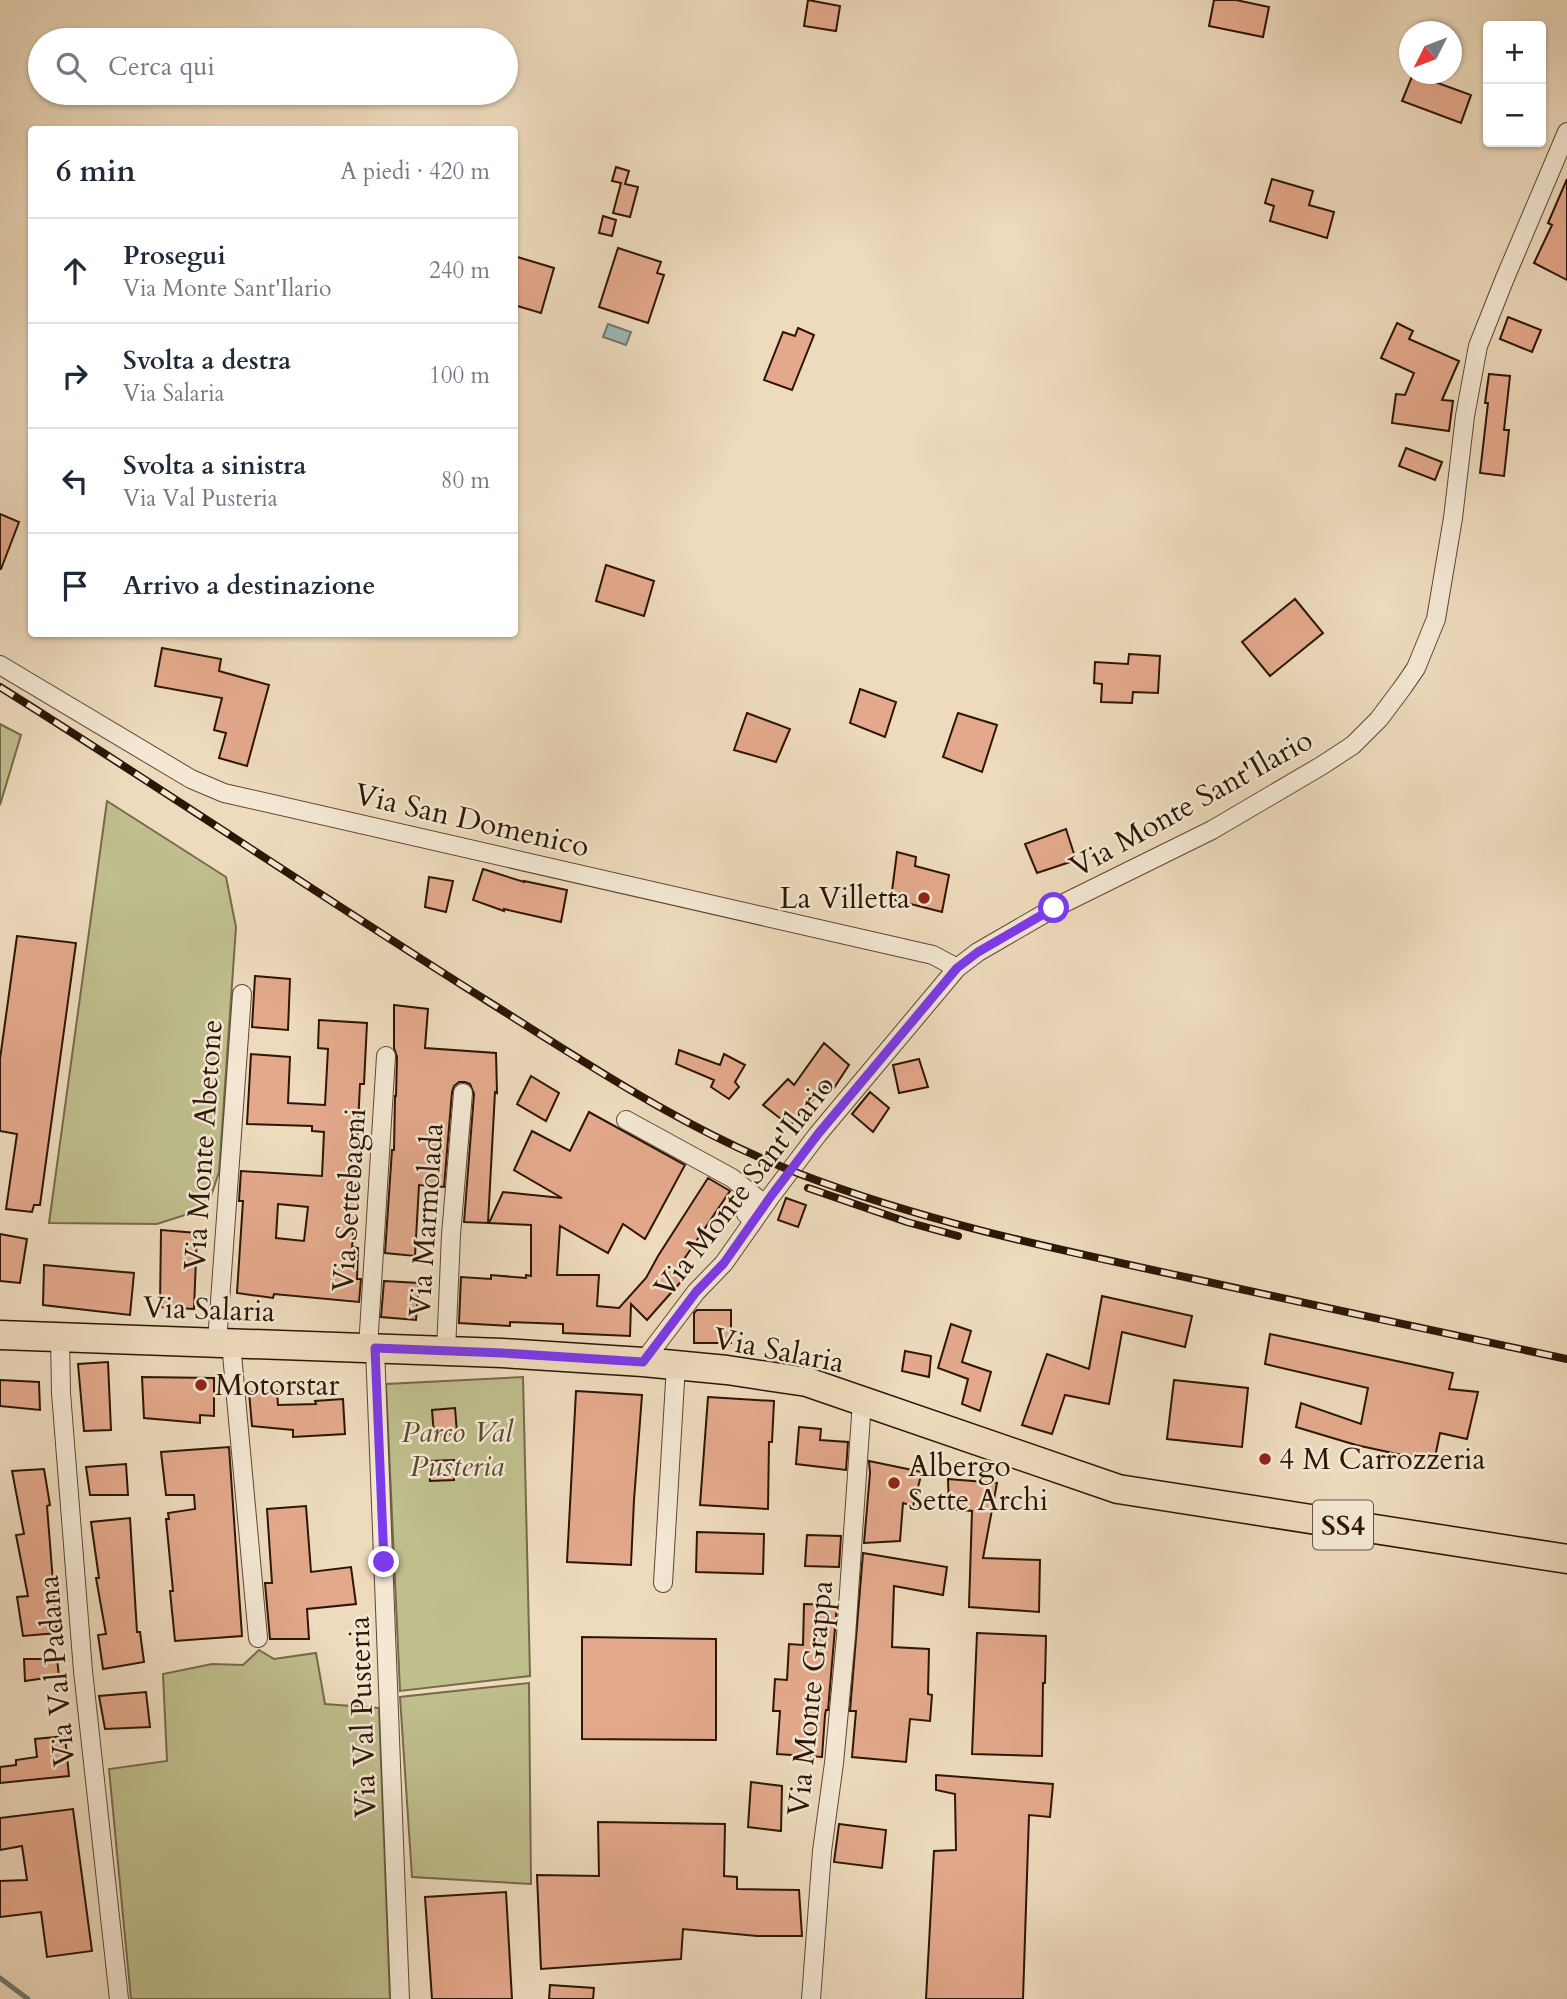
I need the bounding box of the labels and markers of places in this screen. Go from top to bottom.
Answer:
place label: La Villetta [780,878,910,919]
marker: La Villetta [916,890,932,906]
place label: Motorstar [215,1365,340,1406]
marker: Motorstar [193,1377,209,1393]
place label: 4 M Carrozzeria [1279,1439,1486,1480]
place label: Albergo Sette Archi [908,1446,1048,1521]
marker: 4 M Carrozzeria [1257,1451,1273,1467]
marker: Albergo Sette Archi [886,1475,902,1491]

